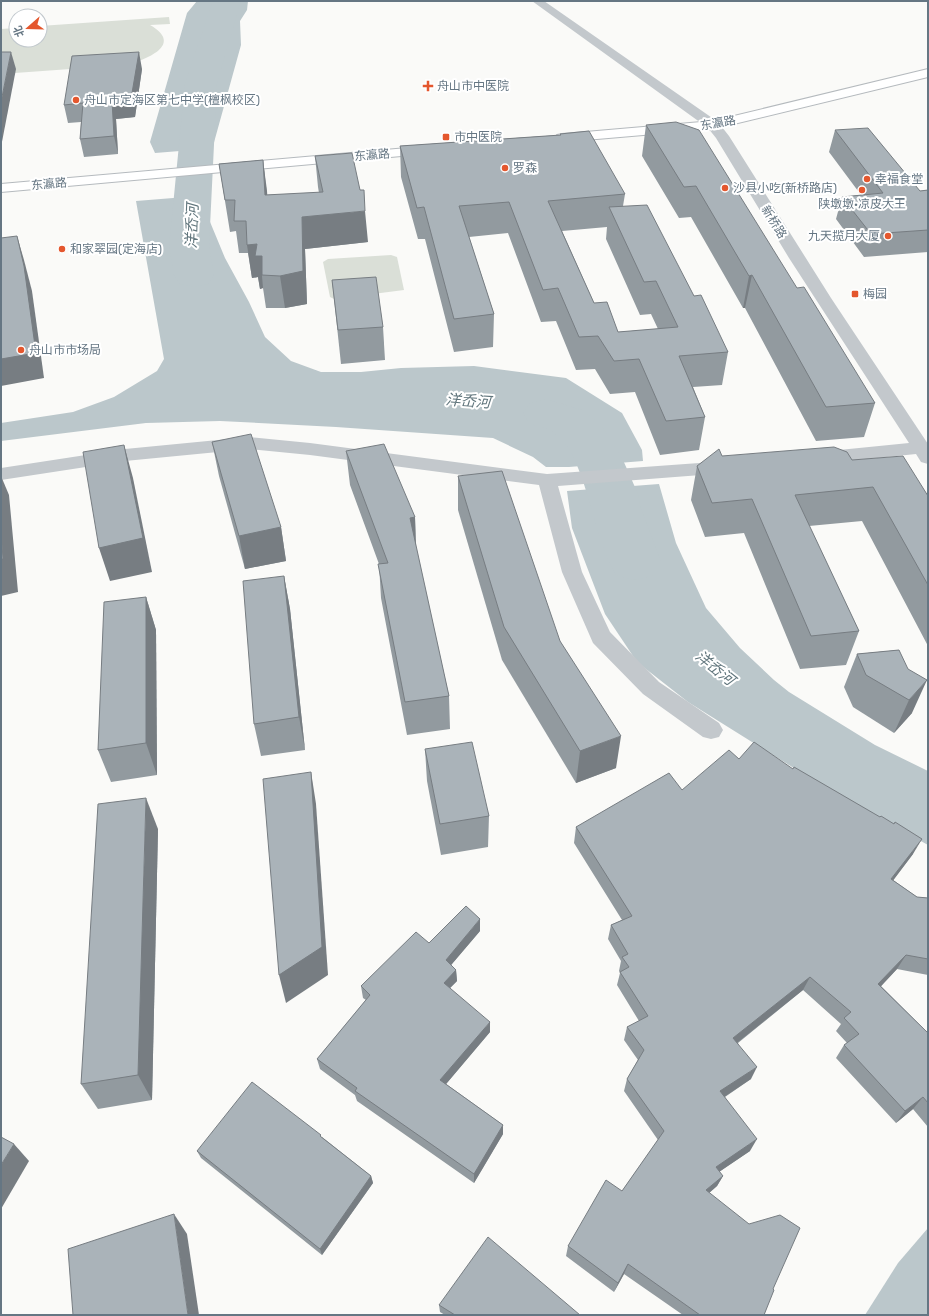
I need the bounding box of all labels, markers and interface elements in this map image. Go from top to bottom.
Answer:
north arrow [8,8,48,48]
text: 北 [11,24,27,39]
place label: 舟山市中医院 [437,79,509,93]
marker: 舟山市中医院 [422,80,434,92]
place label: 舟山市定海区第七中学(檀枫校区) [84,93,260,107]
marker: 舟山市定海区第七中学(檀枫校区) [71,95,81,105]
street label: 东瀛路 [699,113,737,133]
place label: 市中医院 [454,130,502,144]
marker: 市中医院 [441,132,451,142]
street label: 东瀛路 [353,146,391,164]
place label: 罗森 [513,161,537,175]
marker: 罗森 [500,163,510,173]
place label: 幸福食堂 [875,172,923,186]
marker: 幸福食堂 [862,174,872,184]
street label: 东瀛路 [30,175,68,193]
place label: 沙县小吃(新桥路店) [733,181,837,195]
marker: 沙县小吃(新桥路店) [720,183,730,193]
marker: 陕墩墩·凉皮大王 [857,185,867,195]
place label: 陕墩墩·凉皮大王 [818,197,906,211]
water label: 洋岙河 [182,200,202,249]
street label: 新桥路 [759,203,789,241]
place label: 九天揽月大厦 [808,229,880,243]
marker: 九天揽月大厦 [883,231,893,241]
place label: 和家翠园(定海店) [70,242,162,256]
marker: 和家翠园(定海店) [57,244,67,254]
place label: 梅园 [863,287,887,301]
marker: 梅园 [850,289,860,299]
place label: 舟山市市场局 [29,343,101,357]
marker: 舟山市市场局 [16,345,26,355]
water label: 洋岙河 [445,390,494,412]
water label: 洋岙河 [692,647,740,691]

